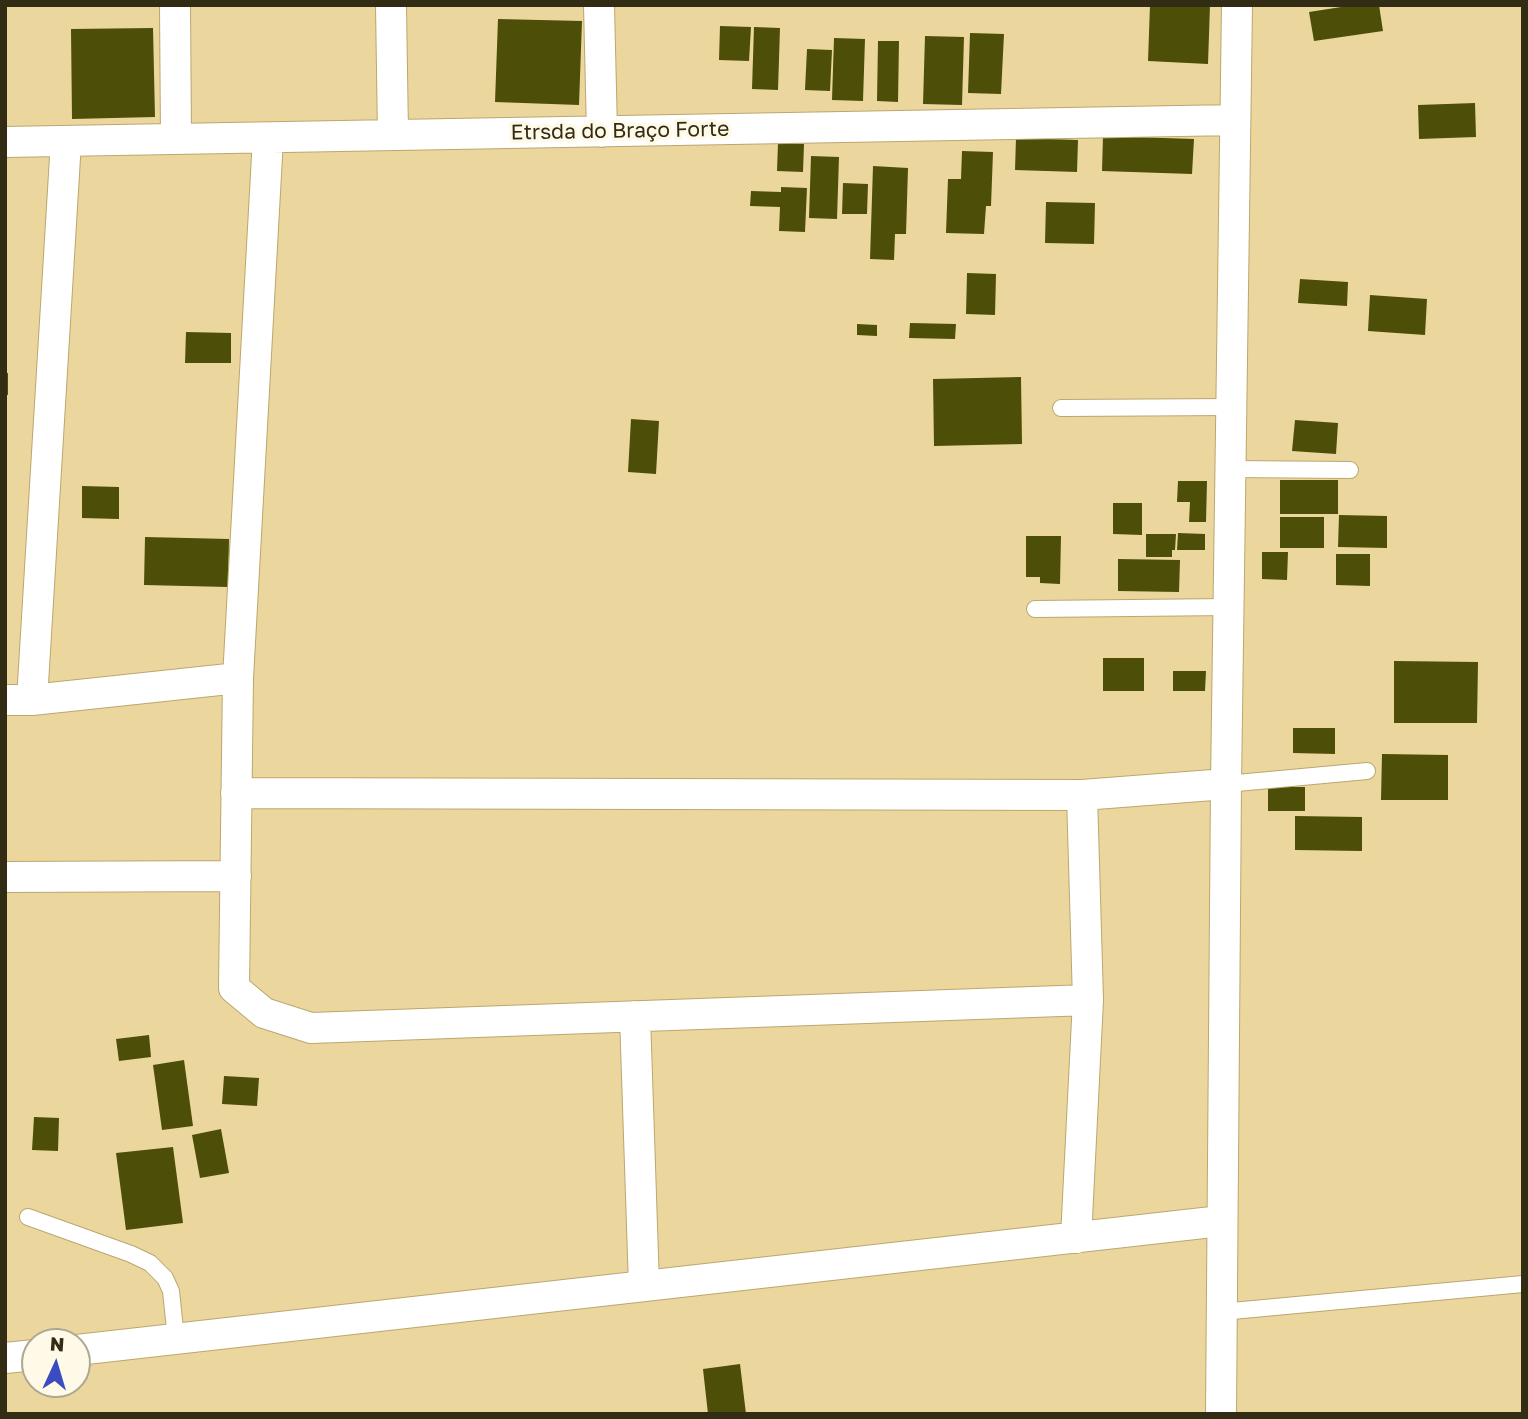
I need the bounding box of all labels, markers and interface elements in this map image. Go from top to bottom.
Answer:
street label: Etrsda do Braço Forte [510,116,730,146]
north arrow [21,1328,91,1398]
text: N [49,1332,65,1356]

